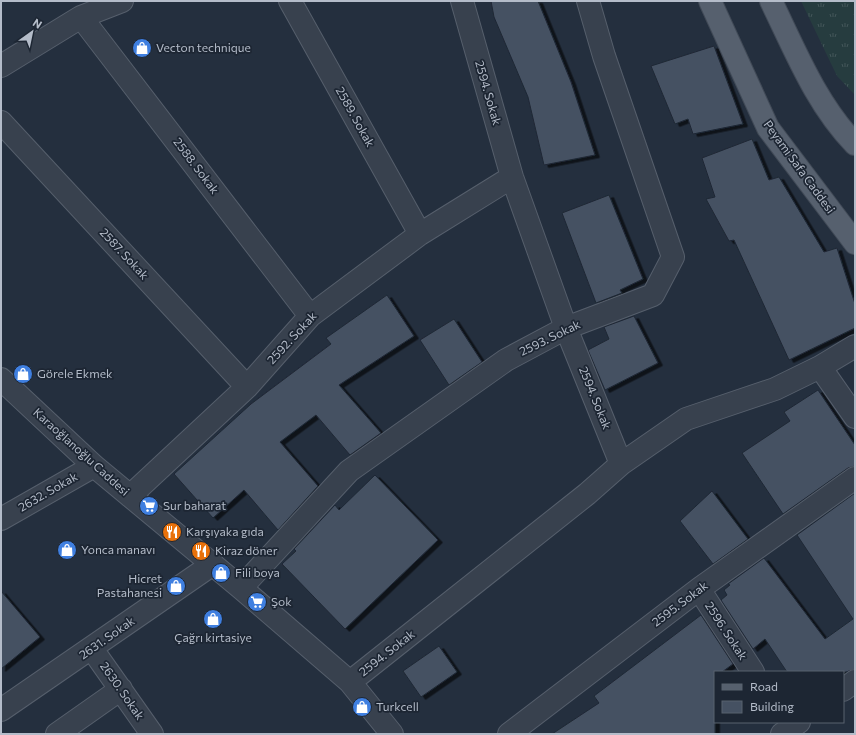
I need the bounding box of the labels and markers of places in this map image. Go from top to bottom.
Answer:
shop icon: Vecton technique [131,37,153,59]
place label: Vecton technique [156,40,251,54]
shop icon: Görele Ekmek [12,363,34,385]
place label: Görele Ekmek [37,366,113,380]
supermarket icon: Sur baharat [138,495,160,517]
place label: Sur baharat [163,498,226,512]
restaurant icon: Karşıyaka gıda [161,521,183,543]
place label: Karşıyaka gıda [186,524,264,538]
shop icon: Yonca manavı [56,539,78,561]
restaurant icon: Kiraz döner [190,540,212,562]
place label: Yonca manavı [81,542,155,556]
place label: Kiraz döner [215,543,278,557]
shop icon: Fili boya [210,562,232,584]
place label: Fili boya [235,565,280,579]
place label: Hicret Pastahanesi [97,571,162,599]
shop icon: Hicret Pastahanesi [165,575,187,597]
supermarket icon: Şok [246,591,268,613]
place label: Şok [271,594,292,608]
shop icon: Çağrı kirtasiye [202,608,224,630]
place label: Çağrı kirtasiye [174,630,252,644]
shop icon: Turkcell [351,696,373,718]
place label: Turkcell [376,699,419,713]

